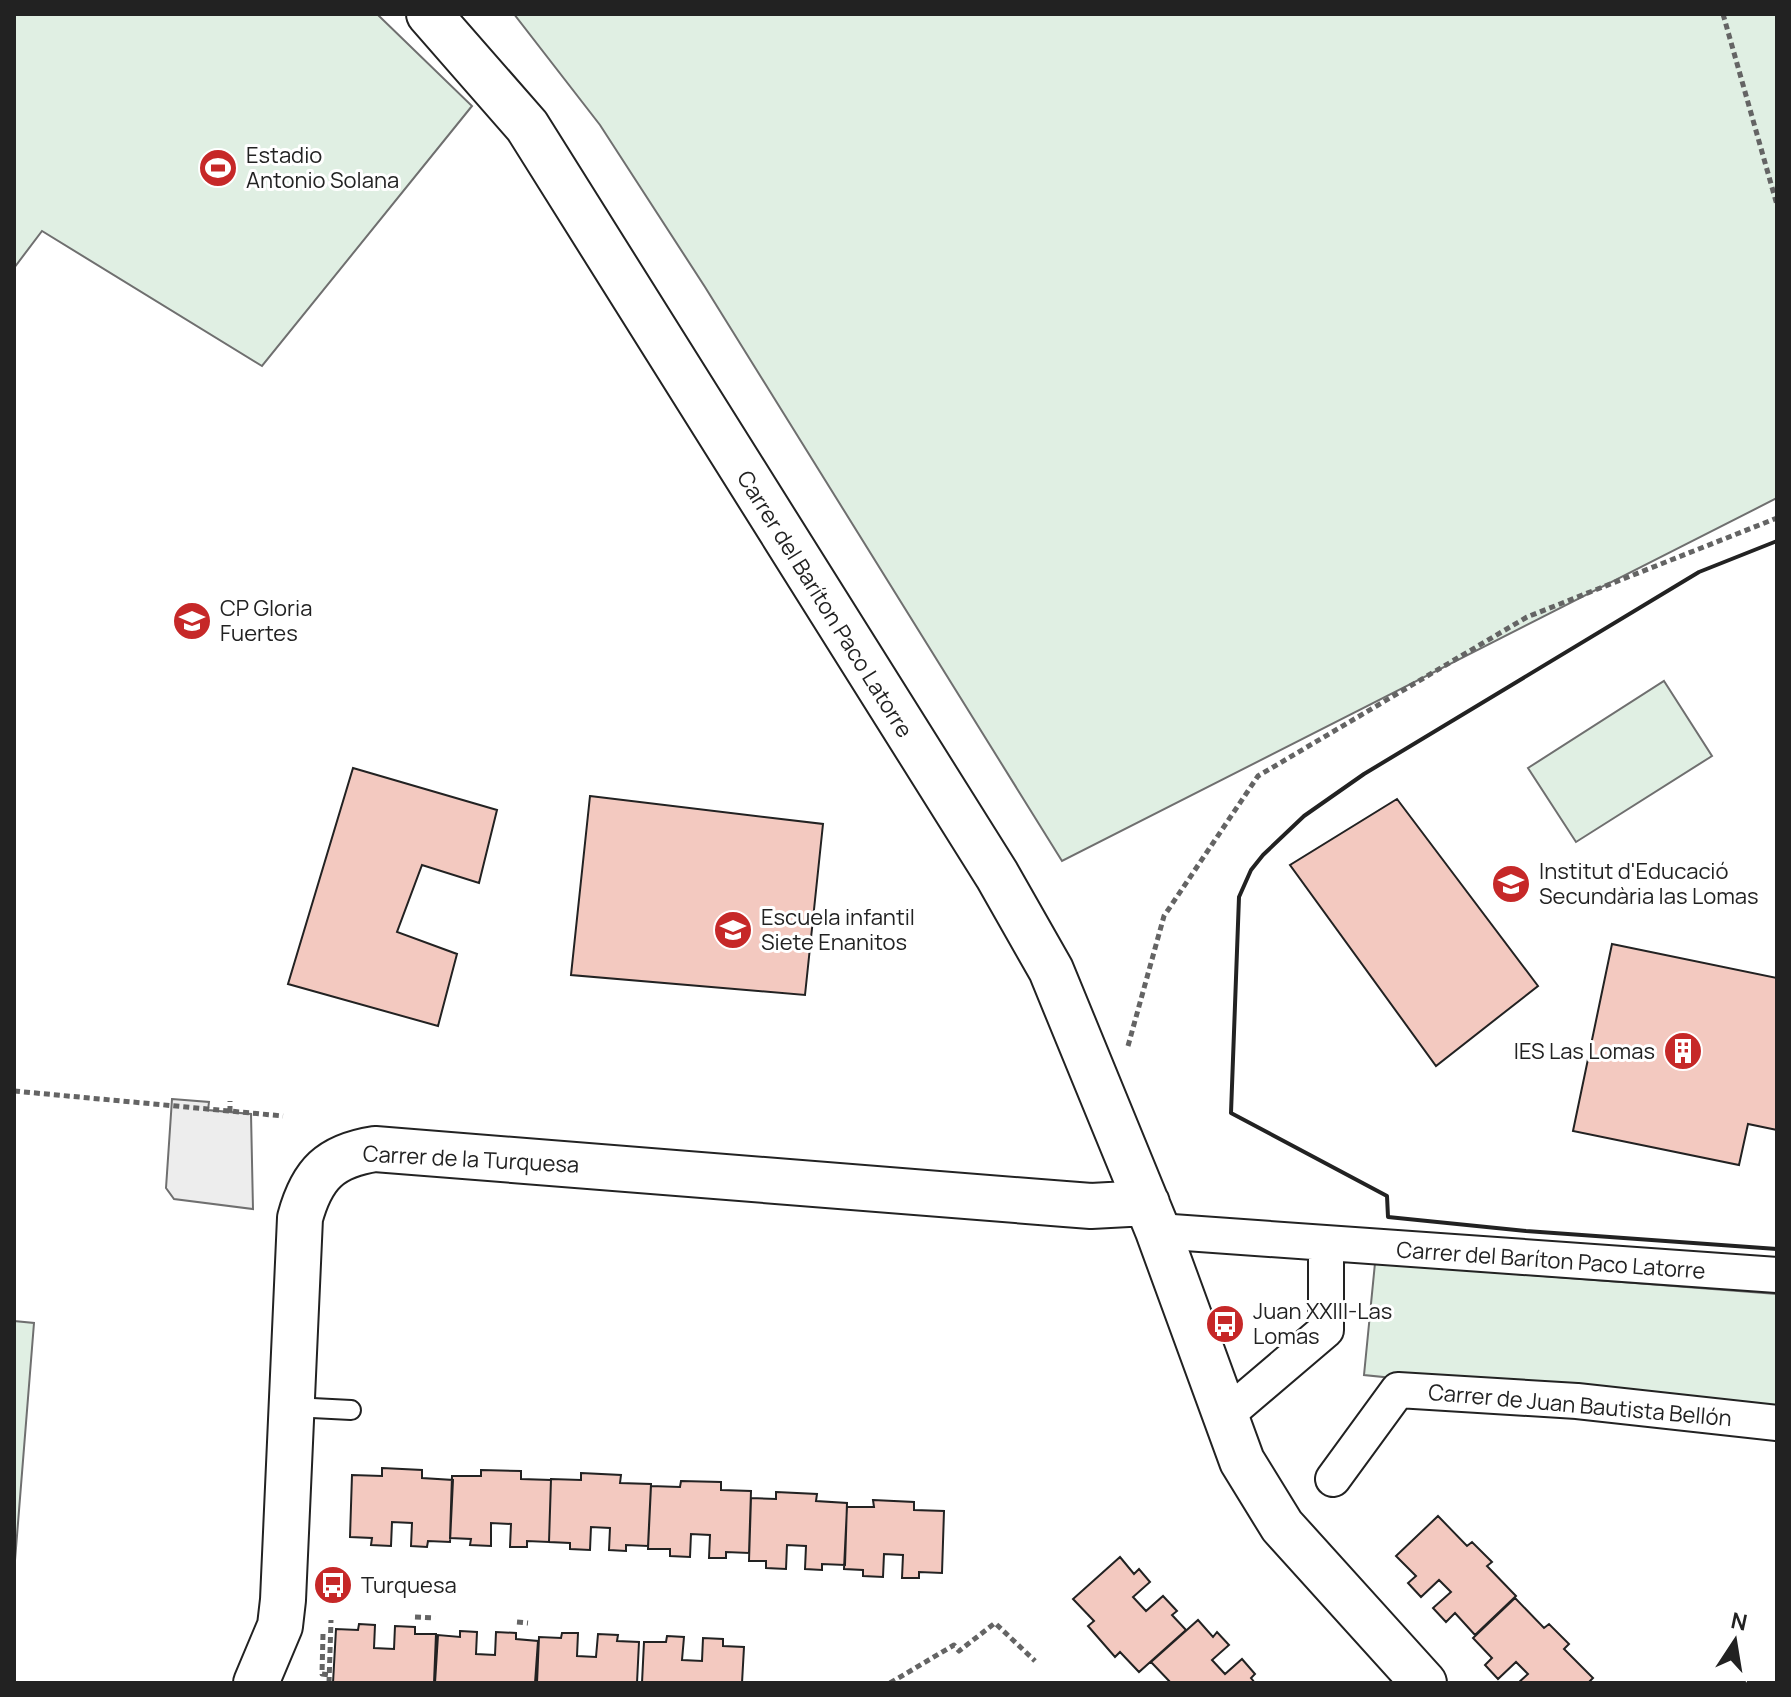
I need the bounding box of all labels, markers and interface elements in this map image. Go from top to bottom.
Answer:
place label: Estadio Antonio Solana [246,140,399,195]
sports icon: Estadio Antonio Solana [197,147,239,189]
street label: Carrer del Baríton Paco Latorre [730,465,920,743]
place label: CP Gloria Fuertes [220,593,312,648]
school or university icon: CP Gloria Fuertes [171,600,213,642]
place label: Institut d'Educació Secundària las Lomas [1539,856,1759,911]
school or university icon: Institut d'Educació Secundària las Lomas [1490,863,1532,905]
place label: Escuela infantil Siete Enanitos [761,902,915,957]
school or university icon: Escuela infantil Siete Enanitos [712,909,754,951]
building icon: IES Las Lomas [1662,1030,1704,1072]
place label: IES Las Lomas [1514,1036,1655,1066]
street label: Carrer de la Turquesa [362,1138,580,1180]
street label: Carrer del Baríton Paco Latorre [1396,1234,1707,1286]
place label: Juan XXIII-Las Lomas [1253,1296,1392,1351]
bus stop icon: Juan XXIII-Las Lomas [1204,1303,1246,1345]
street label: Carrer de Juan Bautista Bellón [1427,1377,1733,1433]
bus stop icon: Turquesa [312,1564,354,1606]
place label: Turquesa [361,1570,457,1600]
north arrow [1695,1601,1775,1681]
text: N [1728,1605,1750,1638]

